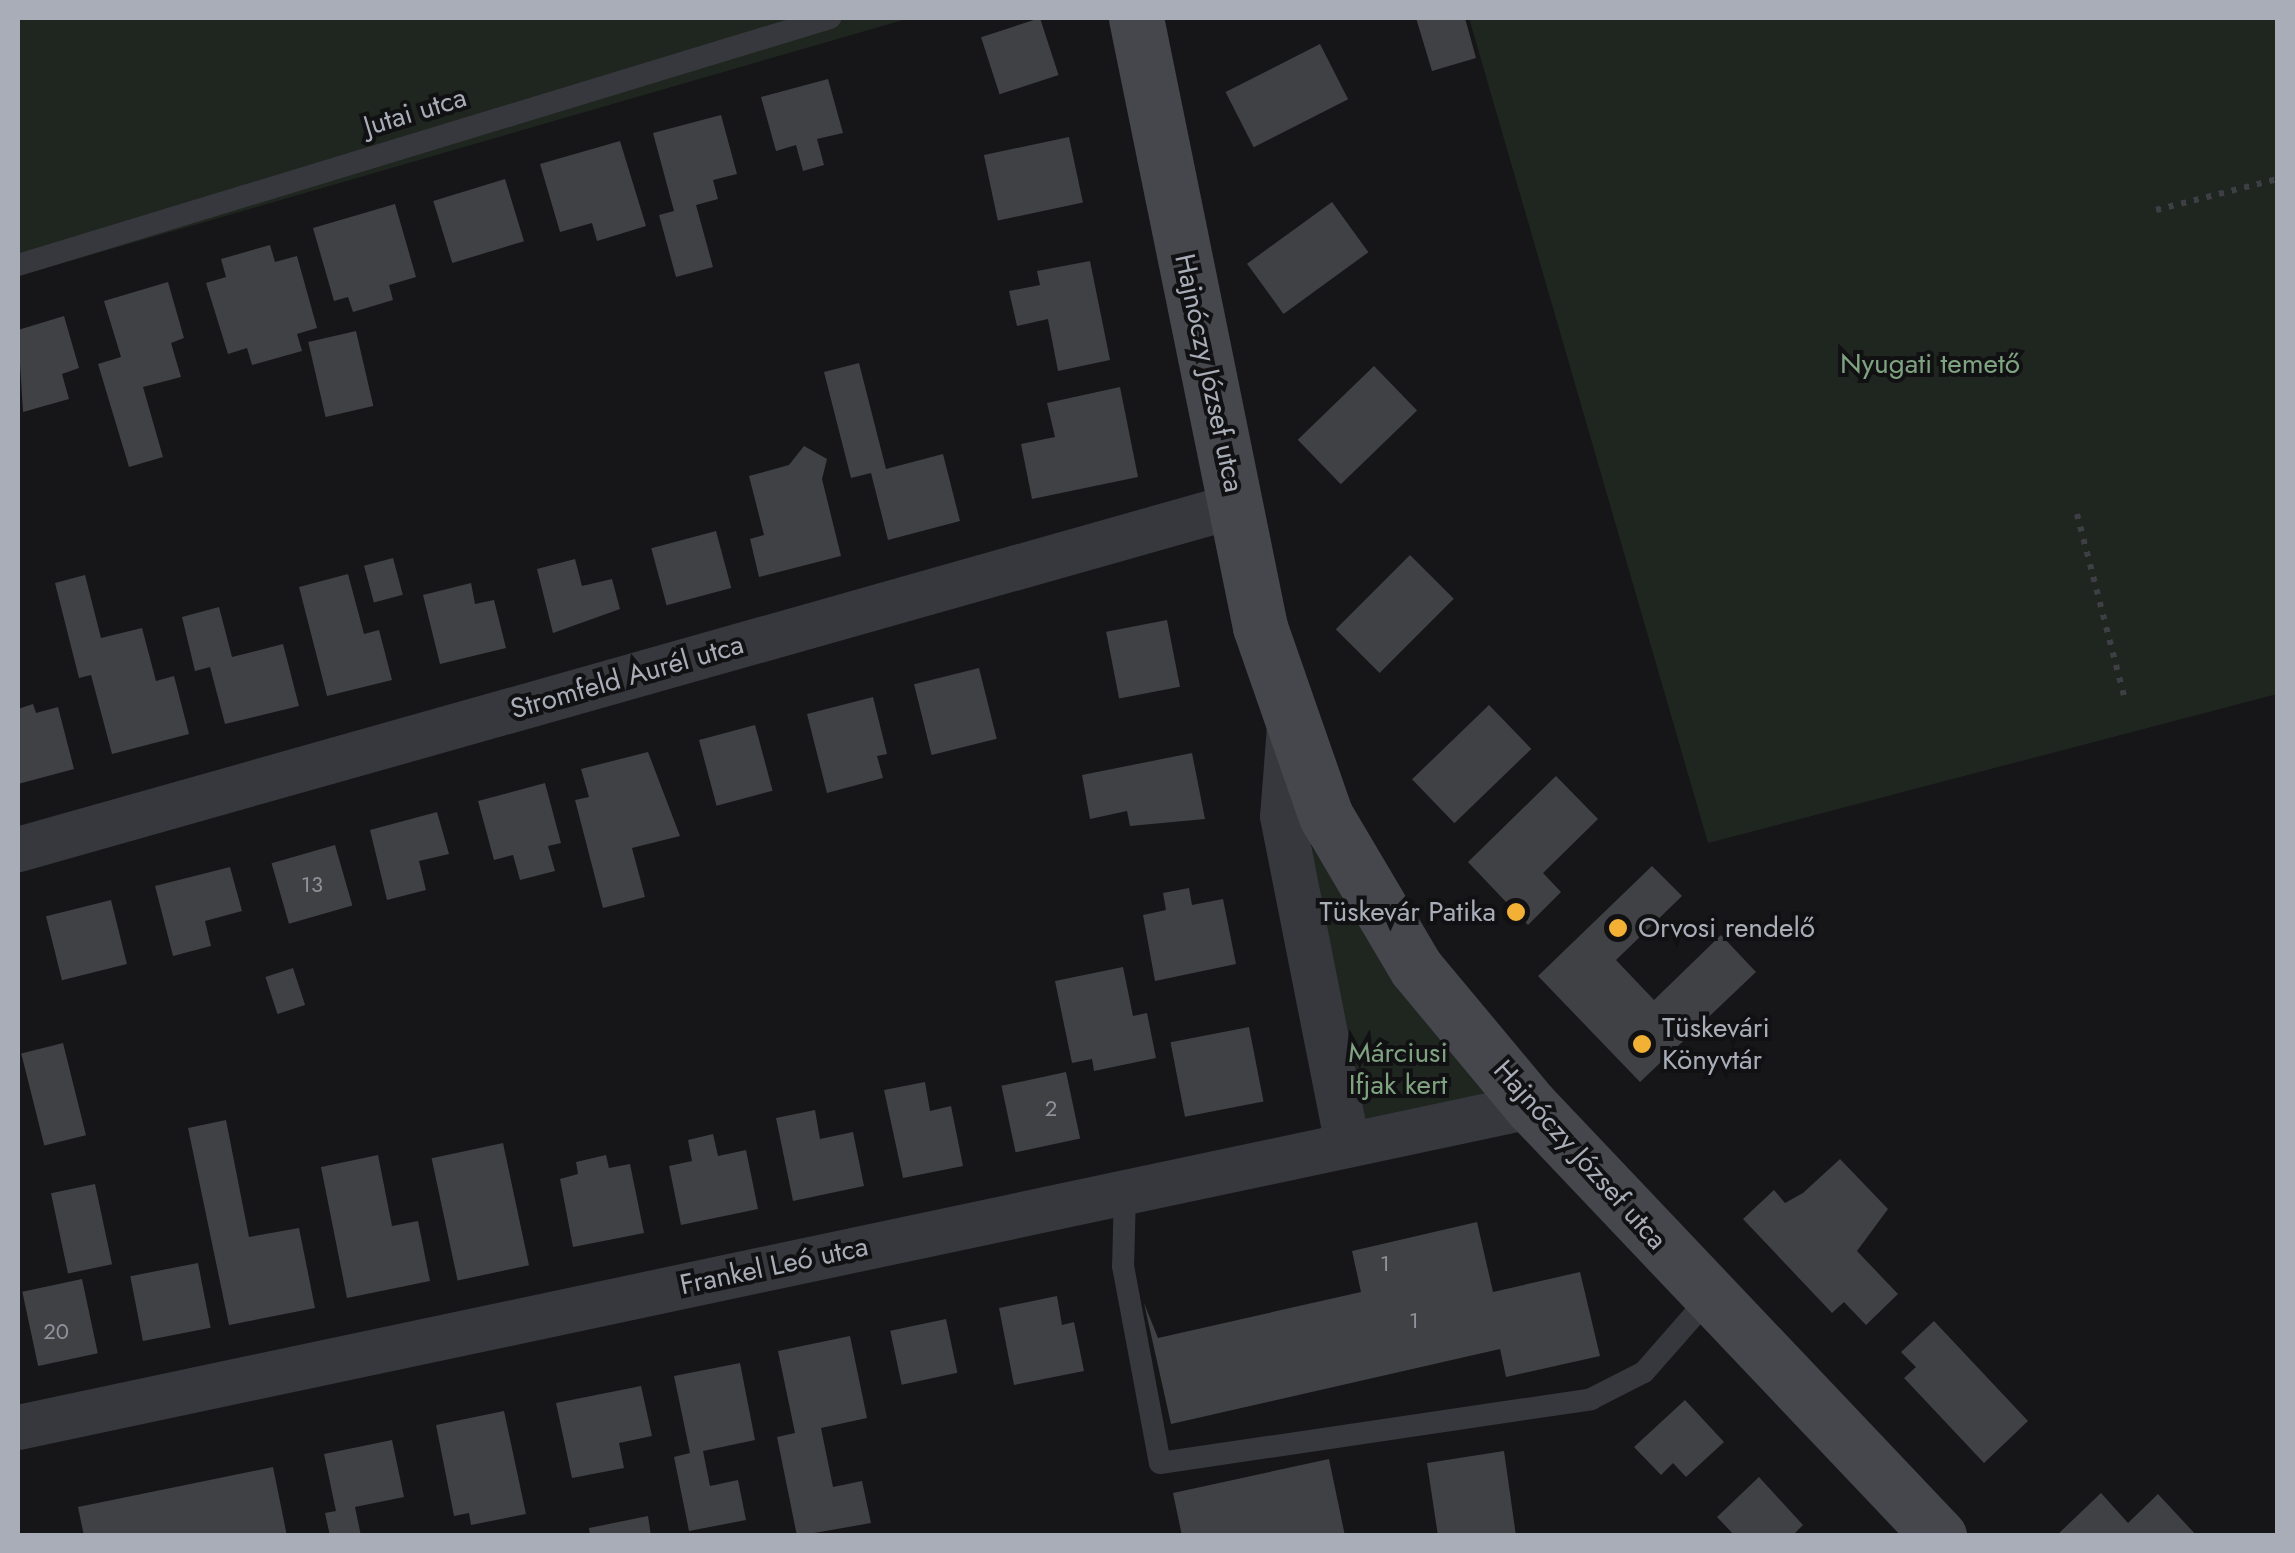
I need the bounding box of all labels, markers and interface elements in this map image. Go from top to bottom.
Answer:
street label: Jutai utca [360,81,470,143]
street label: Hajnóczy József utca [1167,251,1251,495]
park label: Nyugati temető [1840,347,2020,381]
street label: Stromfeld Aurél utca [507,628,747,726]
house number: 13 [301,872,323,898]
place label: Tüskevár Patika [1319,895,1496,929]
marker: Tüskevár Patika [1505,901,1527,923]
place label: Orvosi rendelő [1638,911,1815,945]
marker: Orvosi rendelő [1607,917,1629,939]
place label: Tüskevári Könyvtár [1662,1011,1770,1077]
marker: Tüskevári Könyvtár [1631,1033,1653,1055]
park label: Márciusi Ifjak kert [1348,1036,1448,1102]
street label: Hajnóczy József utca [1486,1054,1674,1256]
house number: 2 [1045,1096,1057,1122]
street label: Frankel Leó utca [677,1230,871,1302]
house number: 1 [1380,1251,1390,1277]
house number: 1 [1409,1308,1419,1334]
house number: 20 [43,1319,69,1345]

